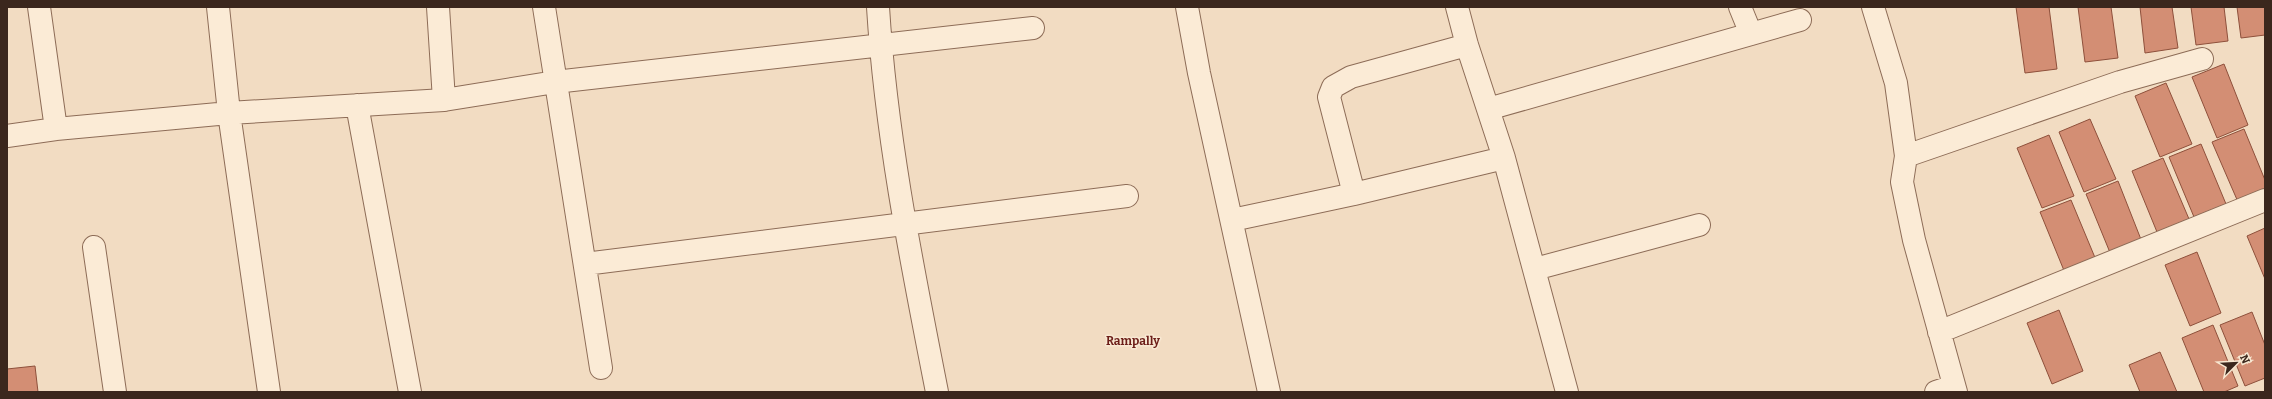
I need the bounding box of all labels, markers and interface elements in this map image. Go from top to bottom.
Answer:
district label: Rampally [1106,334,1160,348]
north arrow [2216,343,2256,383]
text: N [2237,353,2253,366]

